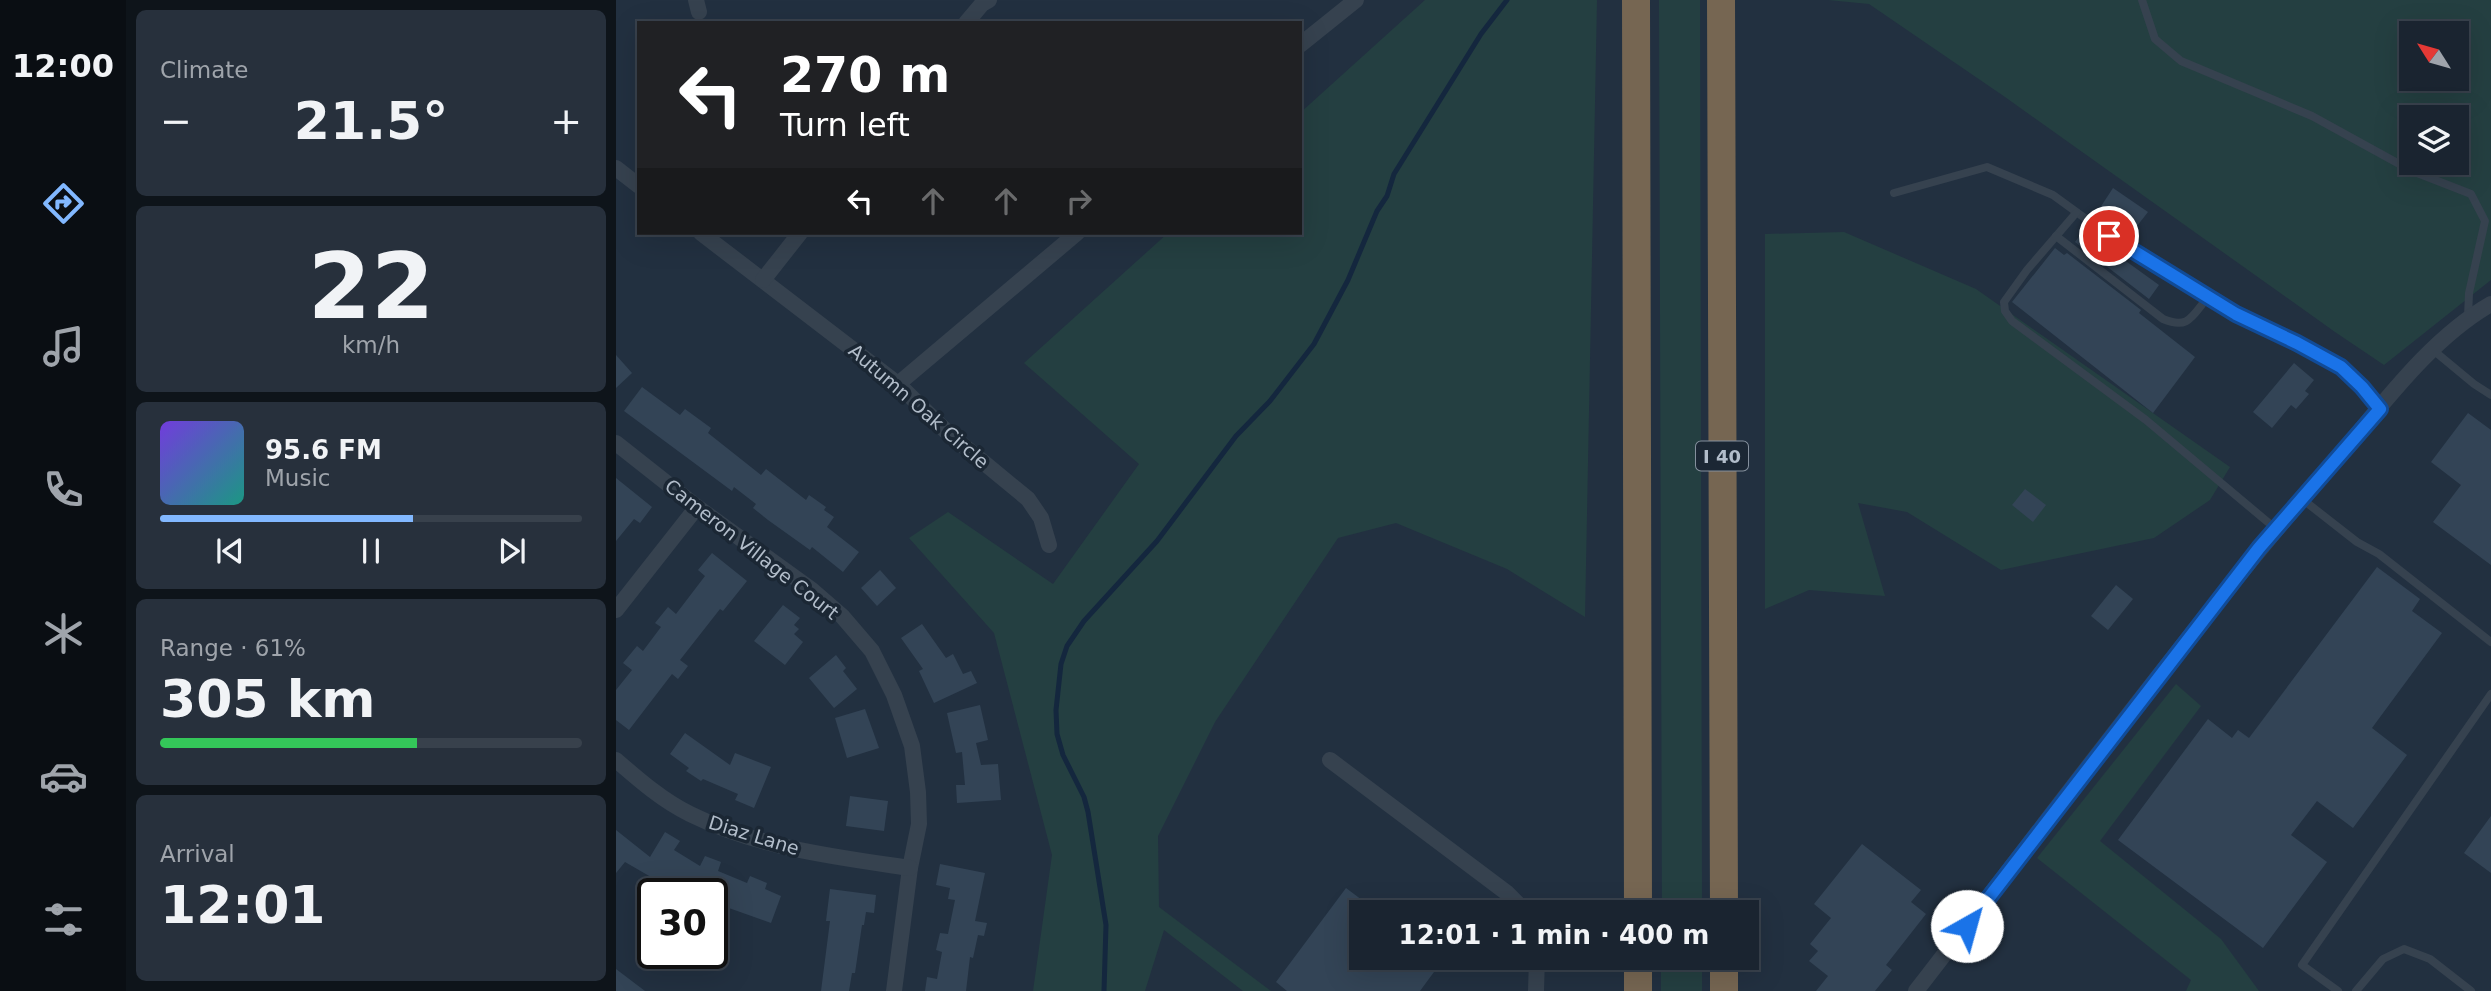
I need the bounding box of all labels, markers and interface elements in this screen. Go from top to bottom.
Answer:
north arrow [2399,21,2469,91]
map controls [2399,21,2469,175]
text: 12:00 [12,47,114,85]
text: 270 m [780,47,950,104]
icon: left [665,49,756,140]
text: Climate [160,57,249,83]
text: 21.5° [294,91,448,151]
text: − [160,99,192,143]
text: + [550,99,582,143]
button: layers [2399,105,2469,175]
text: Turn left [780,106,910,144]
icon: directions [39,179,88,228]
icon: left [841,182,879,220]
icon: ahead [914,182,952,220]
icon: ahead [987,182,1025,220]
icon: right [1060,182,1098,220]
pin [2079,206,2139,266]
icon: arrive [2090,217,2128,255]
text: 22 [308,234,434,339]
icon: music [39,322,88,371]
text: km/h [342,332,400,358]
street label: Autumn Oak Circle [845,339,993,473]
text: 95.6 FM [265,435,382,465]
road number: I 40 [1696,442,1748,470]
icon: phone [39,465,88,514]
text: Music [265,465,330,491]
street label: Cameron Village Court [661,474,843,624]
icon: previous [211,532,249,570]
icon: pause [352,532,390,570]
icon: next [493,532,531,570]
icon: climate [39,609,88,658]
text: Range · 61% [160,635,306,661]
text: 305 km [160,669,375,729]
icon: car [39,752,88,801]
street label: Diaz Lane [706,811,802,859]
text: Arrival [160,841,235,867]
text: 12:01 [160,875,326,935]
speed limit sign: 30 [637,878,728,969]
position arrow [1930,889,2004,963]
icon: filters [39,895,88,944]
text: 12:01 · 1 min · 400 m [1399,920,1709,950]

